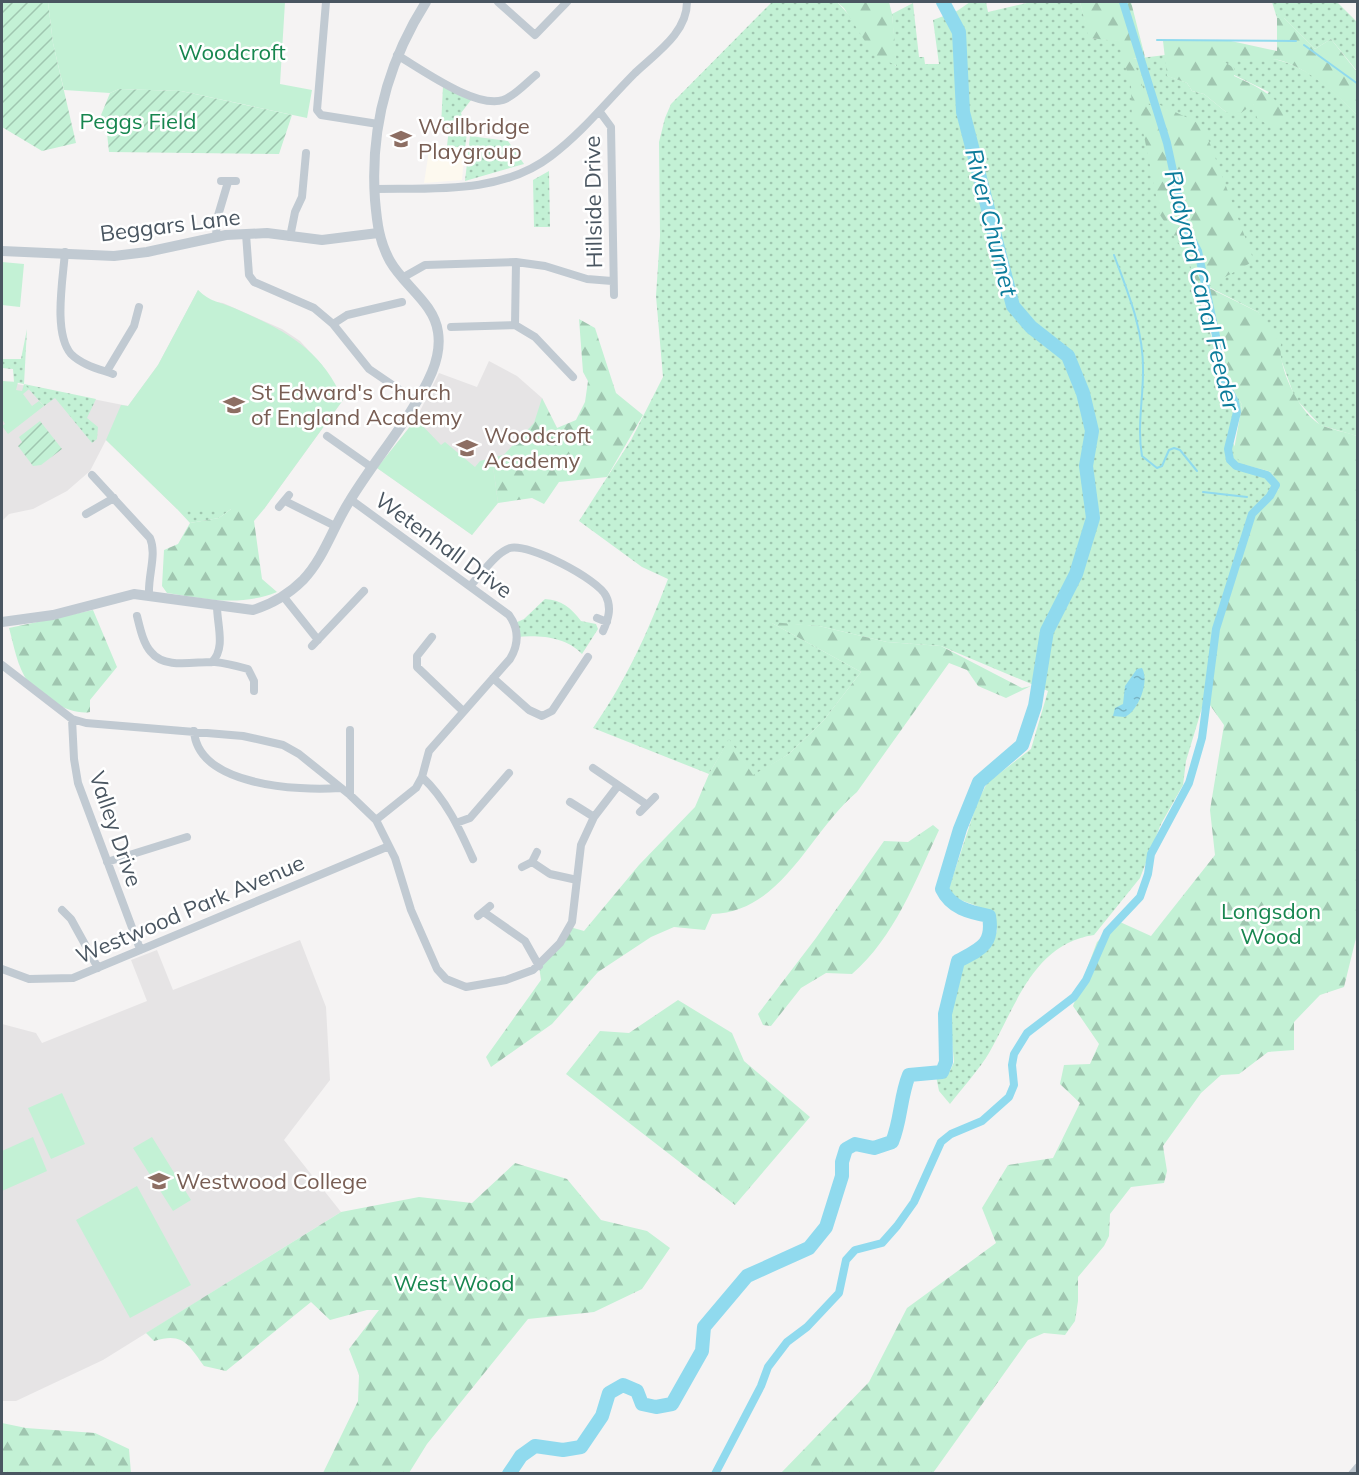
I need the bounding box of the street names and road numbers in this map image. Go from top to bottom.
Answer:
street label: Hillside Drive [578,135,608,269]
street label: Beggars Lane [98,202,242,248]
street label: Wetenhall Drive [370,486,518,604]
street label: Valley Drive [83,768,149,890]
street label: Westwood Park Avenue [72,848,308,970]

